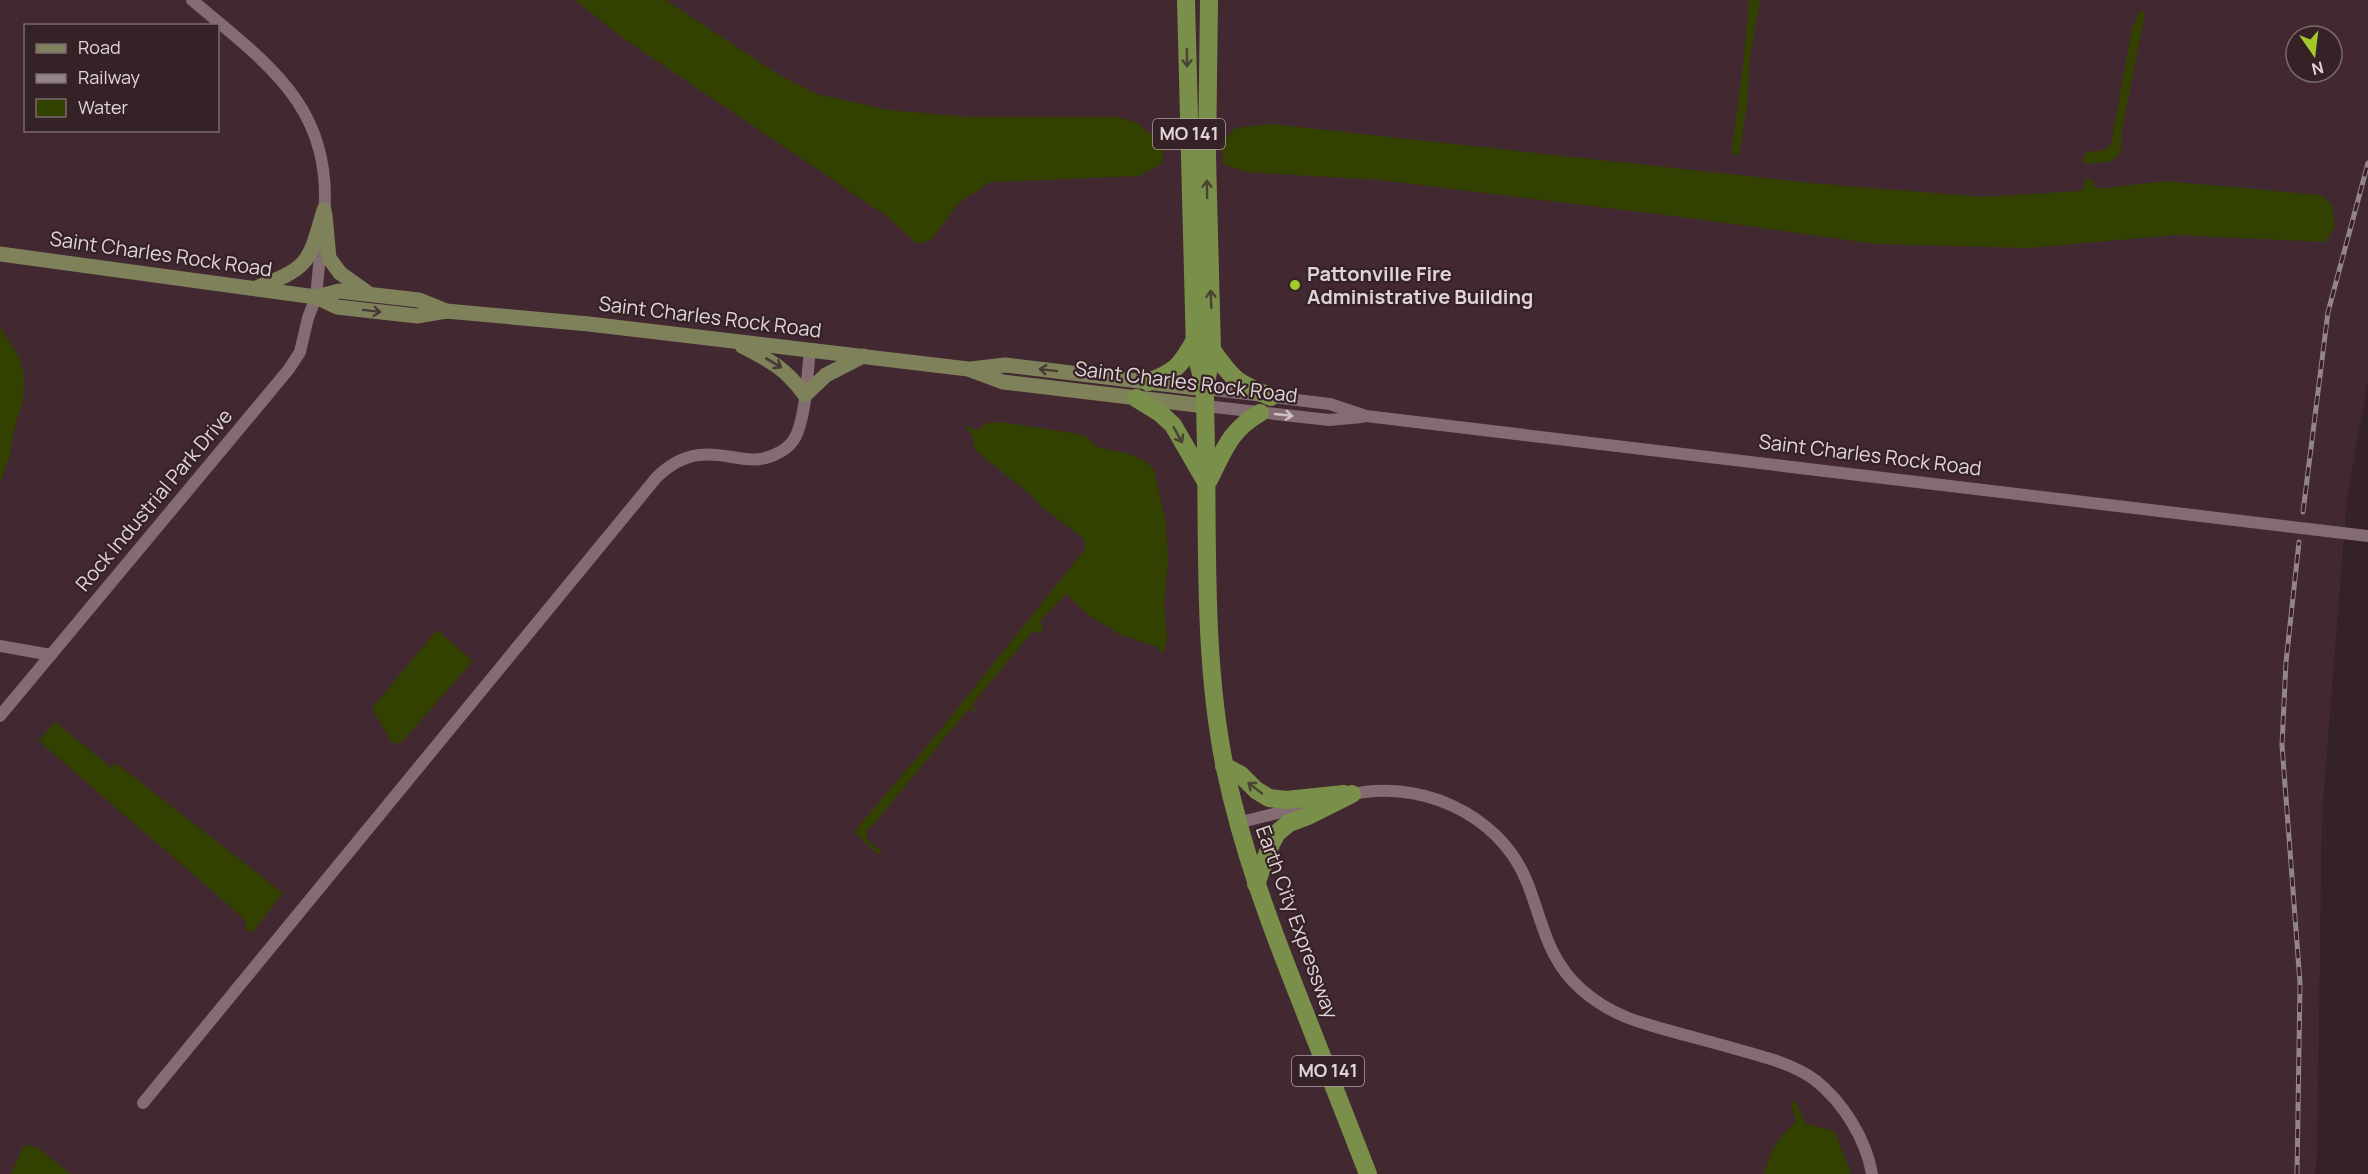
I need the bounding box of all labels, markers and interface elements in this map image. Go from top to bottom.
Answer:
legend [24,24,219,132]
north arrow [2284,24,2344,84]
text: Road [78,35,121,59]
one-way arrow [1181,48,1193,68]
text: N [2309,56,2326,81]
text: Railway [78,65,140,89]
text: Water [78,95,128,119]
road number: MO 141 [1153,119,1225,149]
one-way arrow [1202,179,1213,199]
street label: Saint Charles Rock Road [48,225,274,282]
place label: Pattonville Fire Administrative Building [1307,260,1533,310]
marker: Pattonville Fire Administrative Building [1288,278,1302,292]
street label: Saint Charles Rock Road [597,289,823,344]
one-way arrow [1205,289,1216,309]
one-way arrow [362,306,382,317]
street label: Saint Charles Rock Road [1073,354,1299,409]
one-way arrow [765,358,782,370]
one-way arrow [1039,364,1059,375]
street label: Rock Industrial Park Drive [69,403,238,597]
one-way arrow [1274,410,1294,421]
one-way arrow [1172,426,1184,443]
street label: Saint Charles Rock Road [1757,427,1983,482]
one-way arrow [1247,781,1263,794]
street label: Earth City Expressway [1250,821,1345,1023]
road number: MO 141 [1292,1056,1364,1086]

